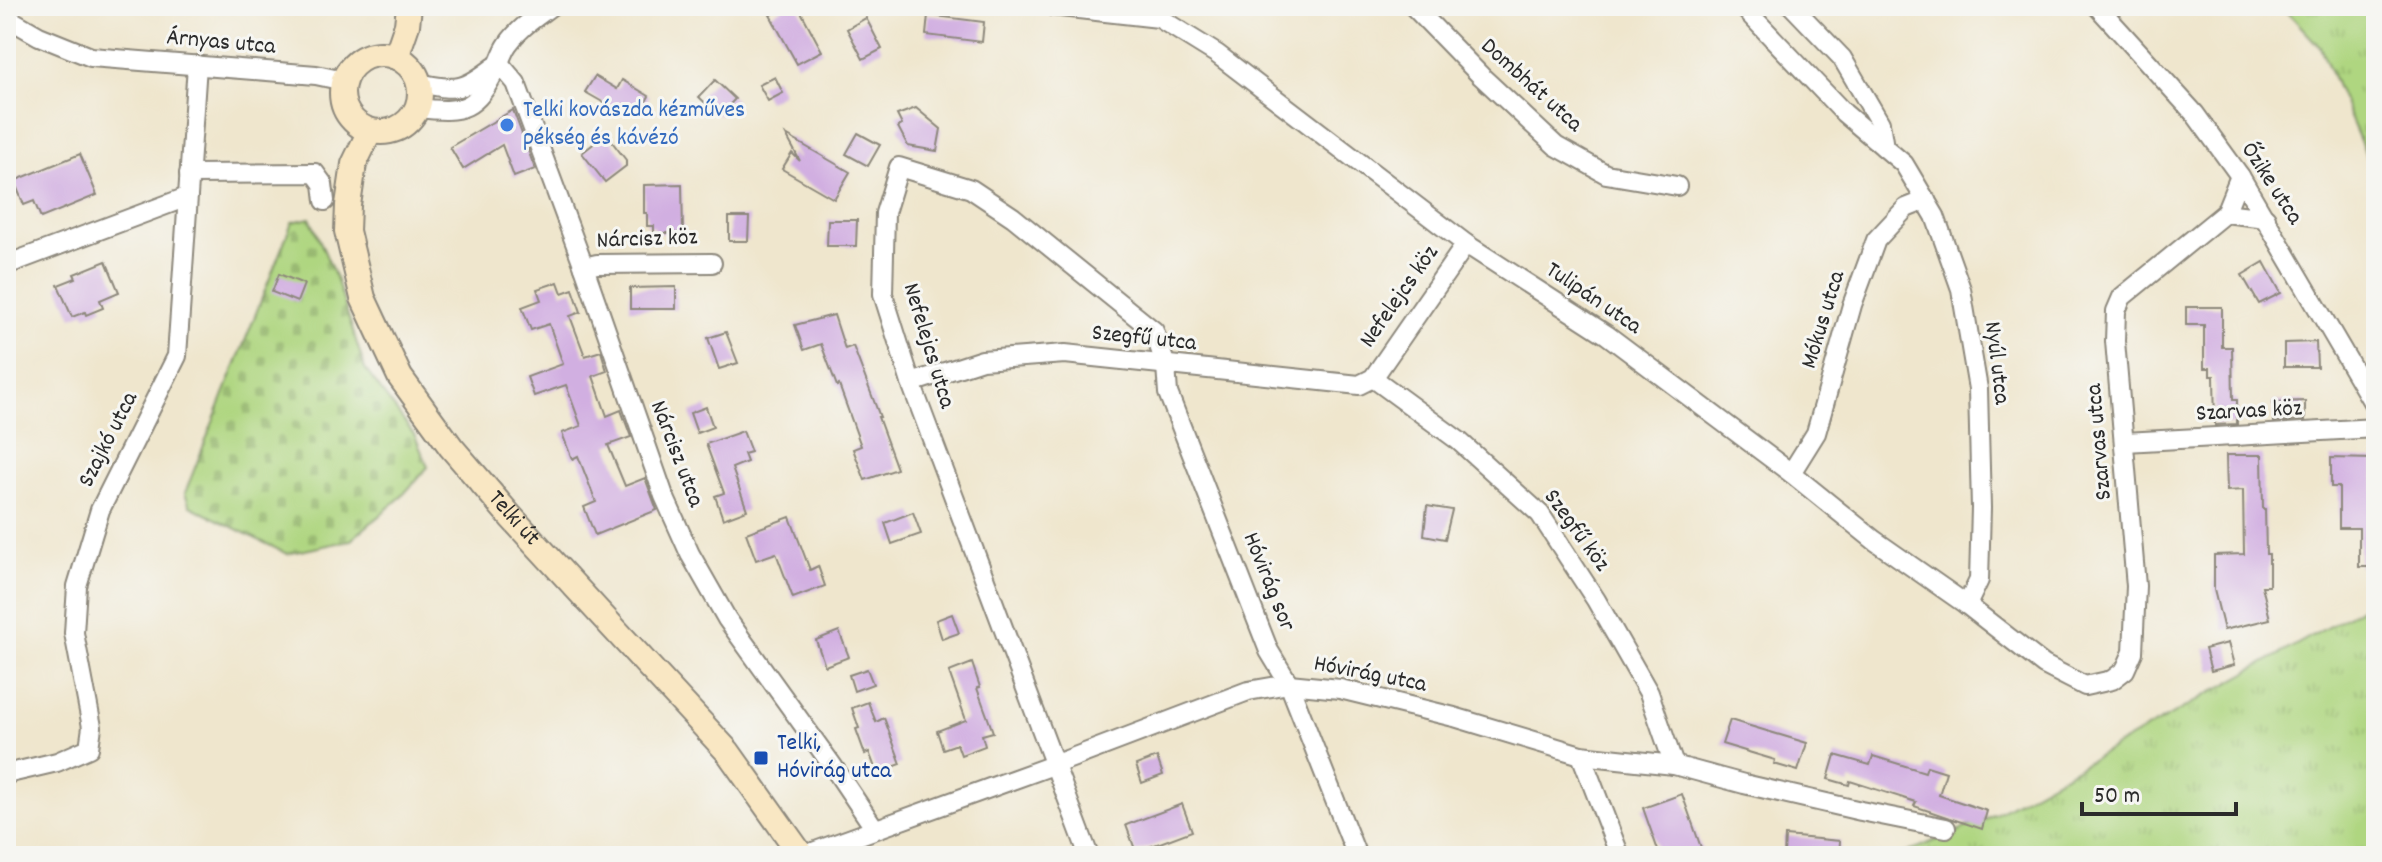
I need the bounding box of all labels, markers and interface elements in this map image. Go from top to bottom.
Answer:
street label: Árnyas utca [165,21,278,65]
street label: Dombhát utca [1472,31,1590,142]
place label: Telki kovászda kézműves pékség és kávézó [523,94,745,156]
marker: Telki kovászda kézműves pékség és kávézó [498,116,516,134]
street label: Őzike utca [2232,136,2311,233]
street label: Nárcisz köz [596,221,698,259]
street label: Nefelejcs köz [1352,239,1448,355]
street label: Tulipán utca [1538,254,1649,344]
street label: Mókus utca [1793,266,1855,373]
street label: Nefelejcs utca [893,279,963,414]
street label: Szegfű utca [1090,317,1199,361]
street label: Nyúl utca [1974,320,2018,407]
street label: Szarvas utca [2078,382,2122,502]
street label: Szajkó utca [70,386,148,494]
street label: Szarvas köz [2195,392,2303,432]
street label: Nárcisz utca [640,396,712,513]
street label: Szegfű köz [1534,483,1618,579]
street label: Telki út [479,484,548,555]
street label: Hóvirág sor [1233,527,1303,637]
street label: Hóvirág utca [1311,647,1430,703]
place label: Telki, Hóvirág utca [777,727,892,789]
marker: Telki, Hóvirág utca [752,749,770,767]
scale bar [2082,766,2236,816]
text: 50 m [2094,780,2140,814]

